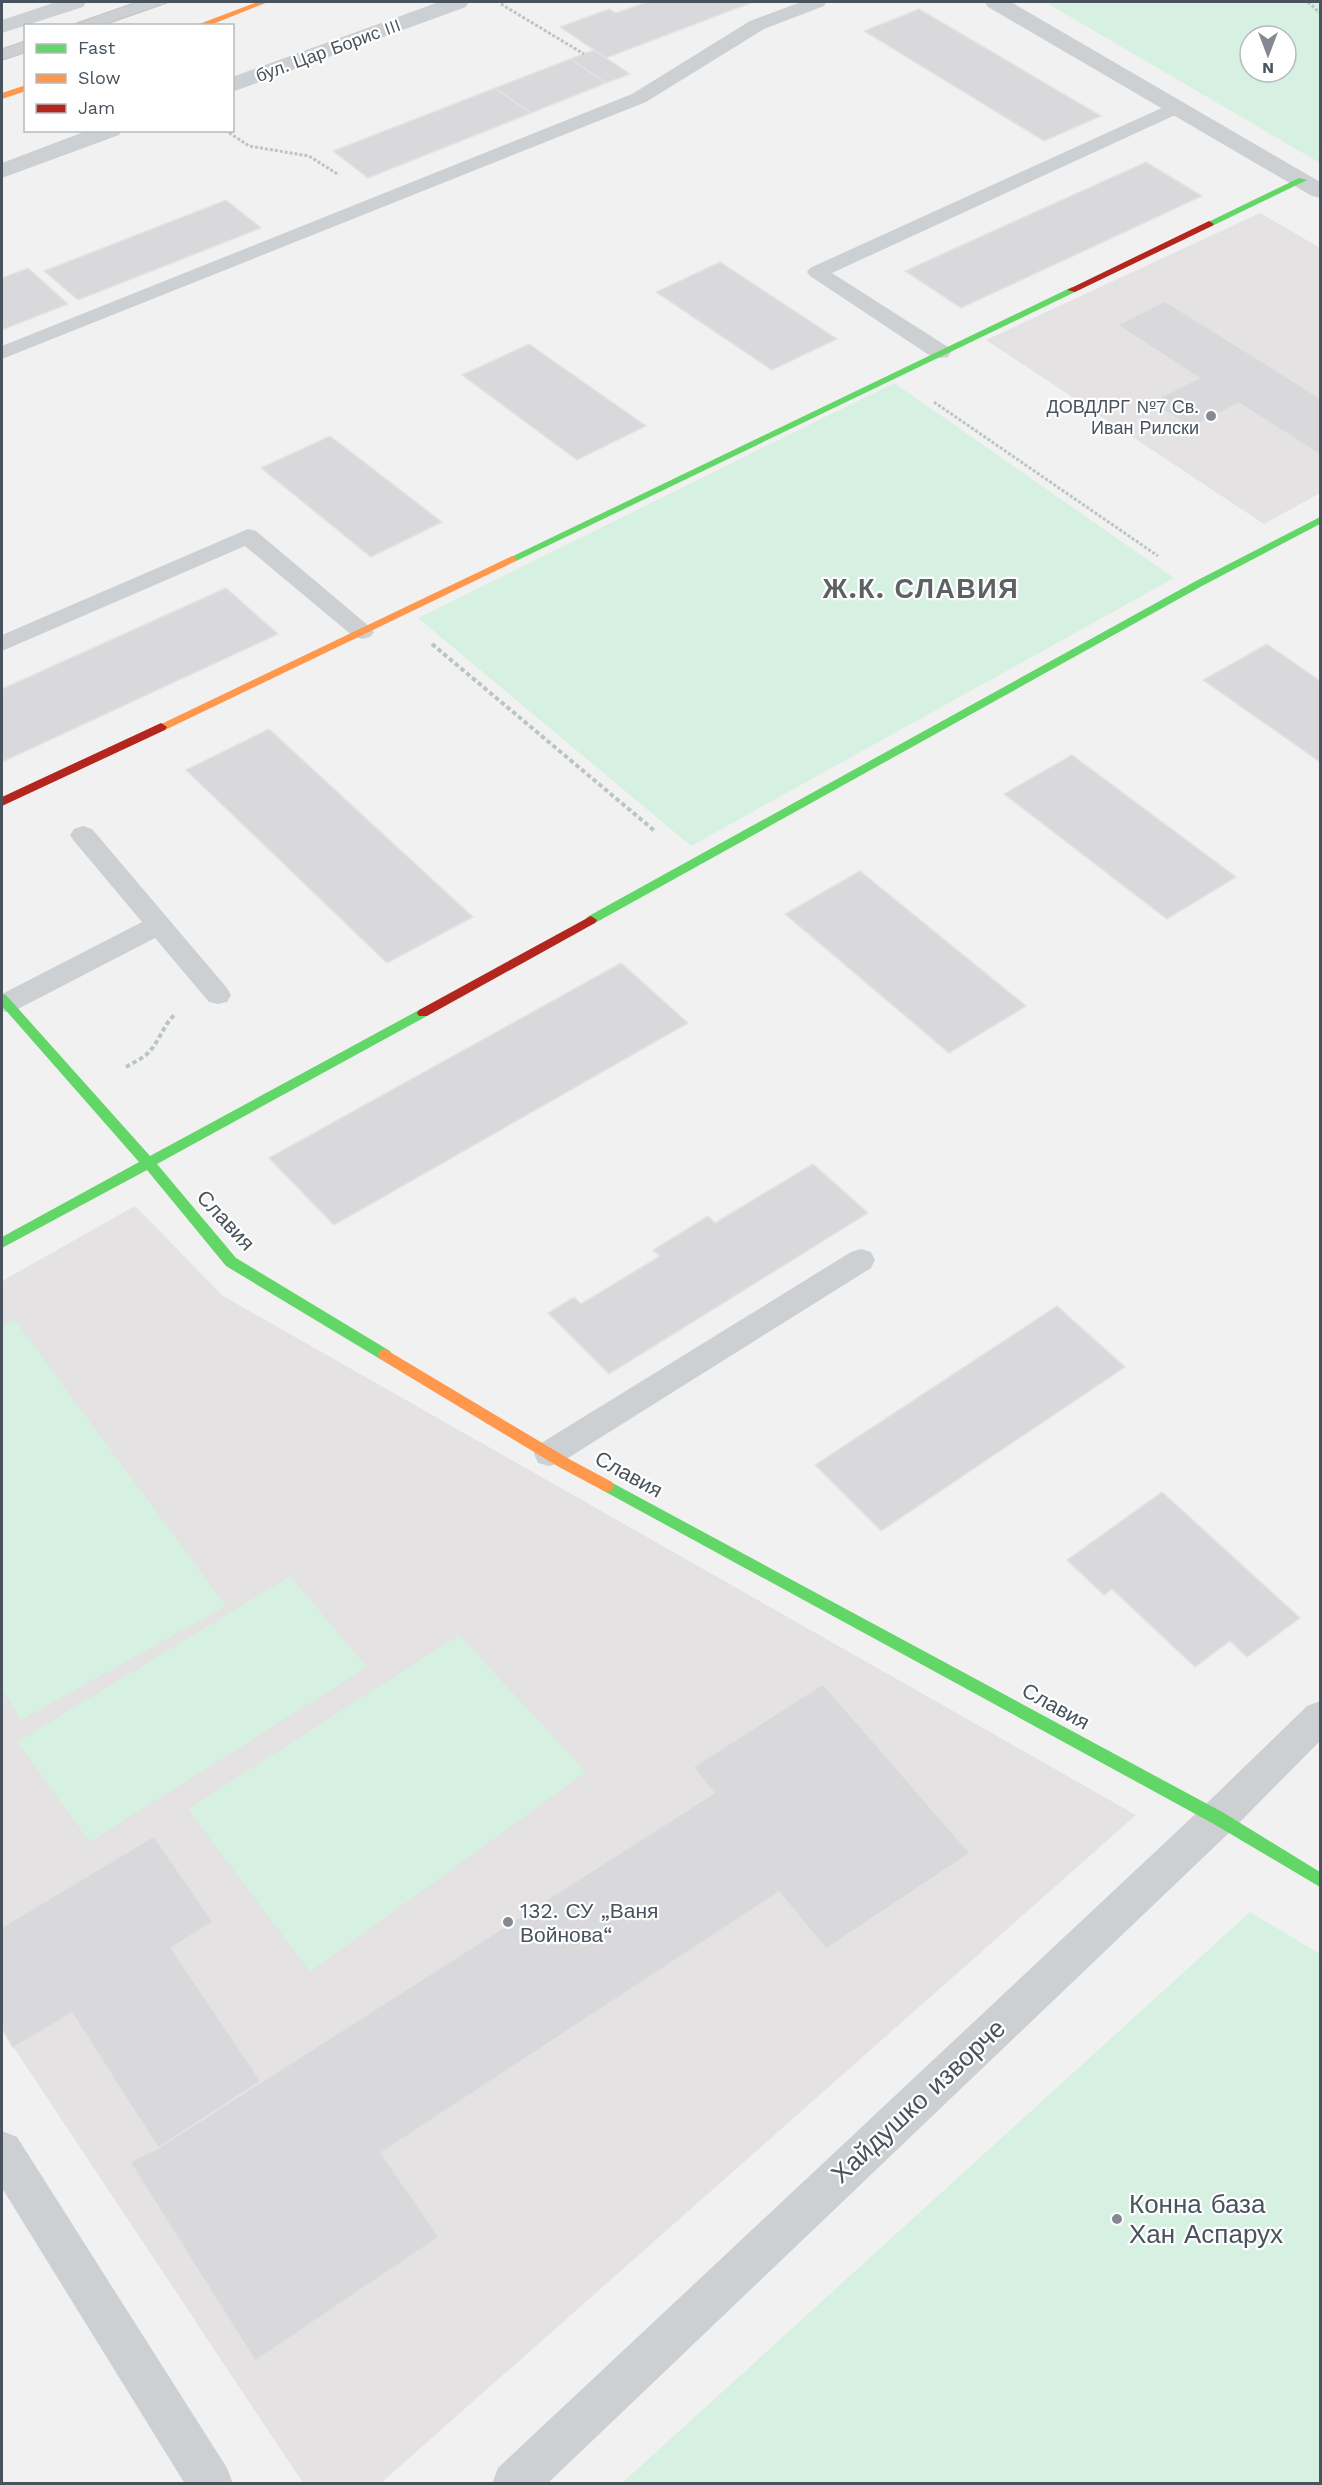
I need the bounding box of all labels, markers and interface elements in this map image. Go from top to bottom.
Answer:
street label: бул. Цар Борис III [253,14,403,86]
legend [24,24,234,132]
north arrow [1238,24,1298,84]
text: Fast [78,37,116,58]
text: N [1262,59,1274,78]
text: Slow [78,67,121,88]
text: Jam [78,97,115,118]
place label: ДОВДЛРГ №7 Св. Иван Рилски [1047,396,1199,438]
marker: ДОВДЛРГ №7 Св. Иван Рилски [1204,409,1218,423]
district label: Ж.К. СЛАВИЯ [822,573,1019,605]
street label: Славия [192,1185,260,1255]
street label: Славия [591,1445,667,1503]
street label: Славия [1018,1677,1094,1735]
place label: 132. СУ „Ваня Войнова“ [520,1898,658,1947]
marker: 132. СУ „Ваня Войнова“ [501,1915,515,1929]
street label: Хайдушко изворче [825,2013,1011,2189]
place label: Конна база Хан Аспарух [1129,2189,1283,2249]
marker: Конна база Хан Аспарух [1110,2212,1124,2226]

